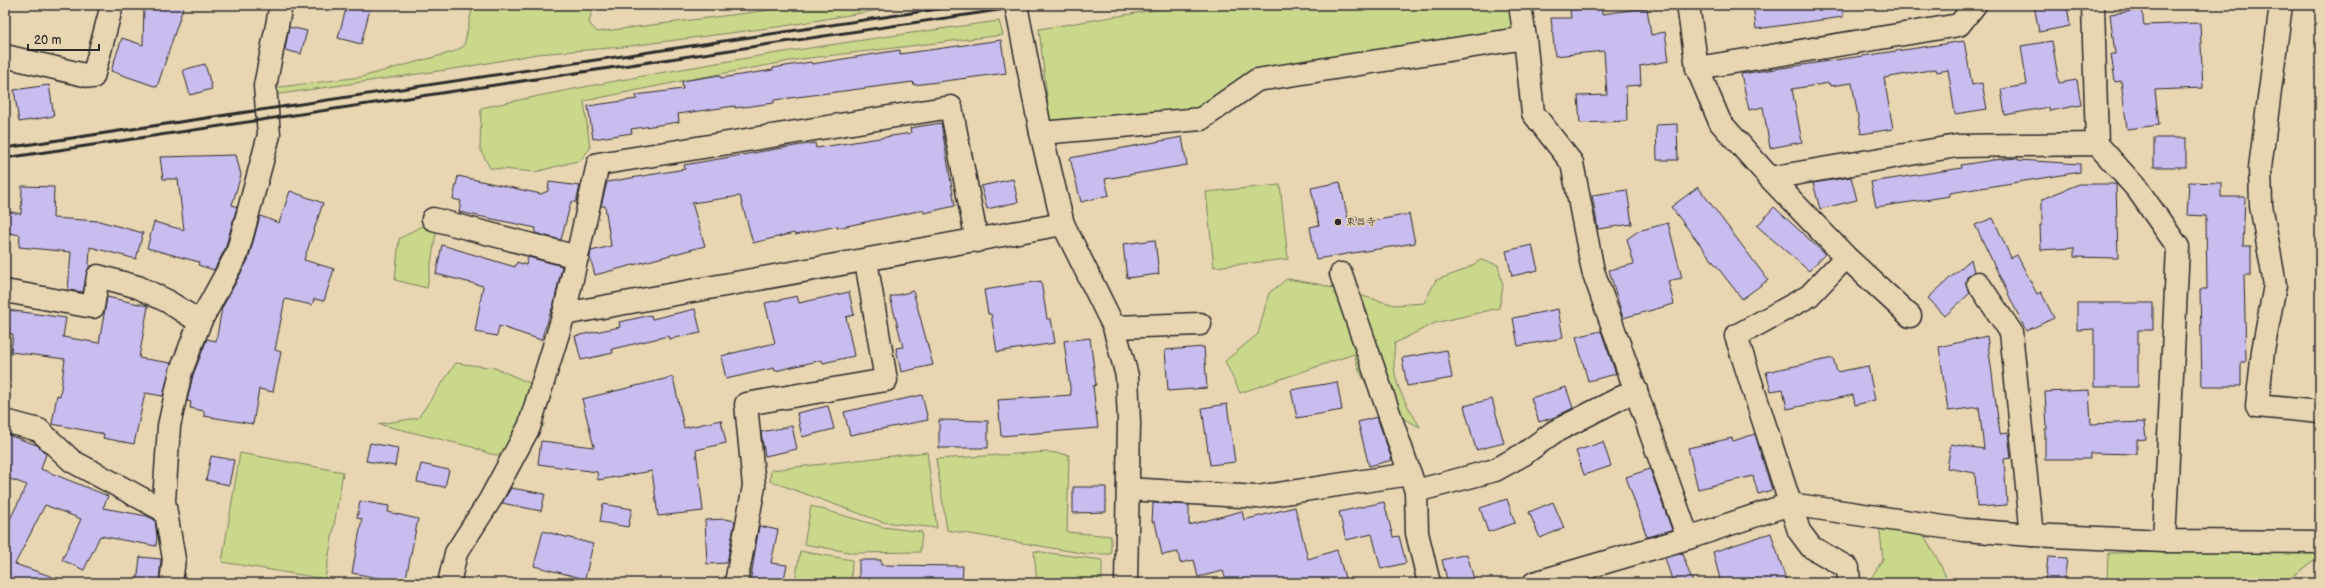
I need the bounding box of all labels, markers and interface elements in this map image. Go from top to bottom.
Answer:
scale bar [28,26,99,52]
text: 20 m [34,33,61,48]
place label: 東昌寺 [1346,216,1376,228]
marker: 東昌寺 [1333,217,1343,227]

